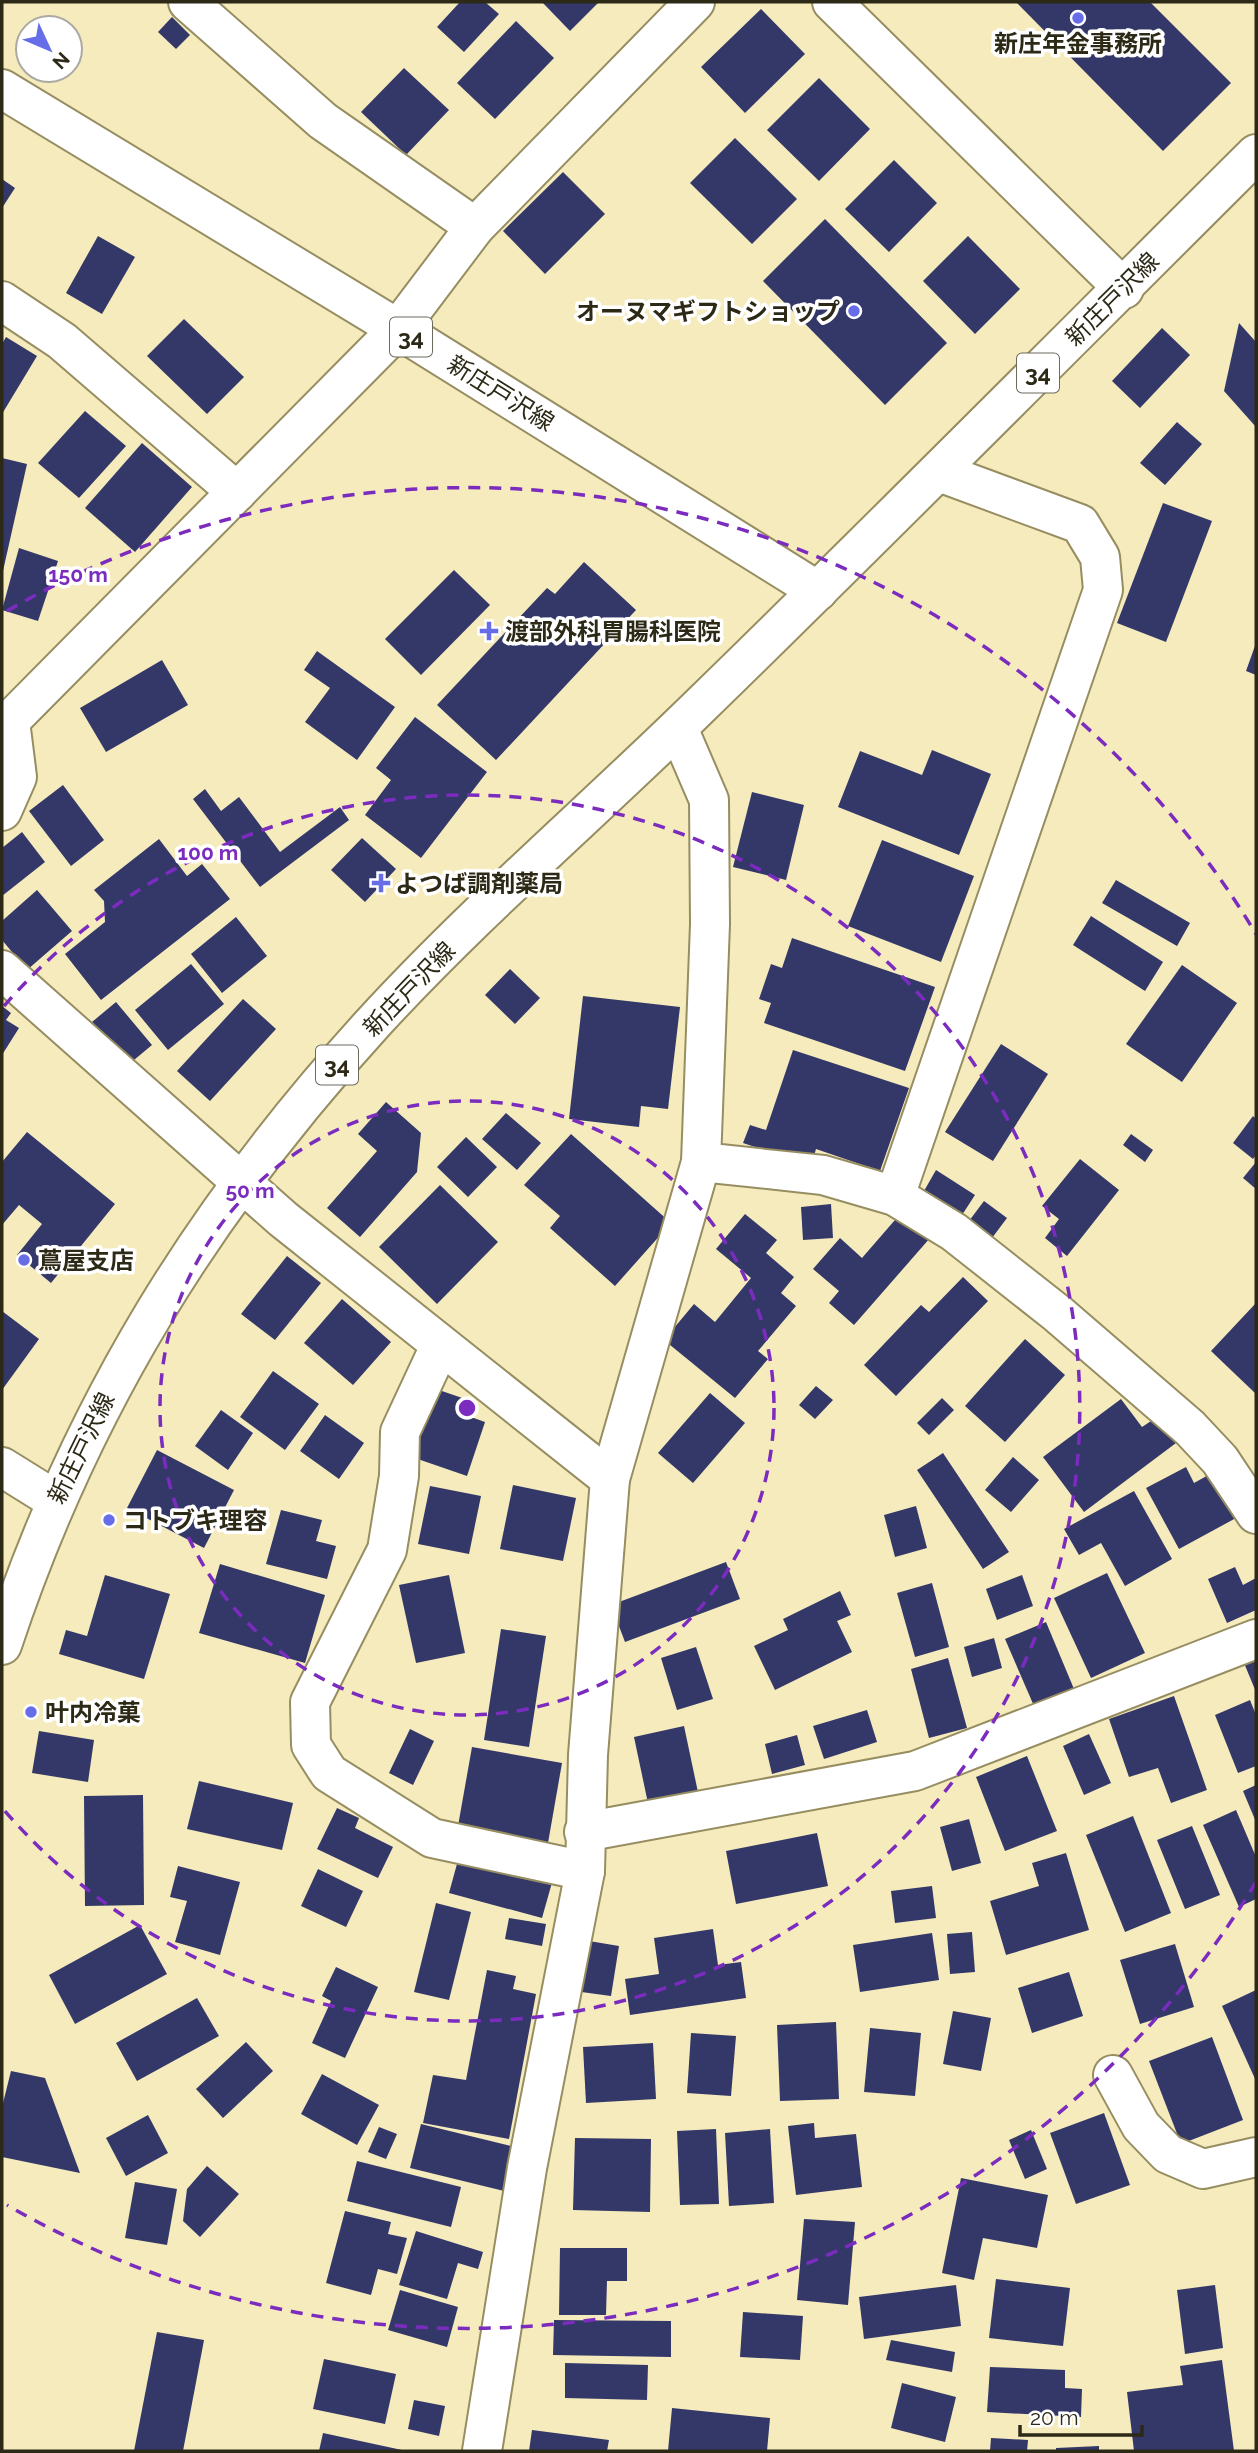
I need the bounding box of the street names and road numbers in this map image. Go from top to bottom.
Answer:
street label: 新庄戸沢線 [1059,246,1165,352]
road number: 34 [390,318,432,356]
street label: 新庄戸沢線 [442,349,560,437]
road number: 34 [1017,354,1059,392]
street label: 新庄戸沢線 [357,936,461,1042]
road number: 34 [316,1046,358,1084]
street label: 新庄戸沢線 [42,1388,120,1508]

